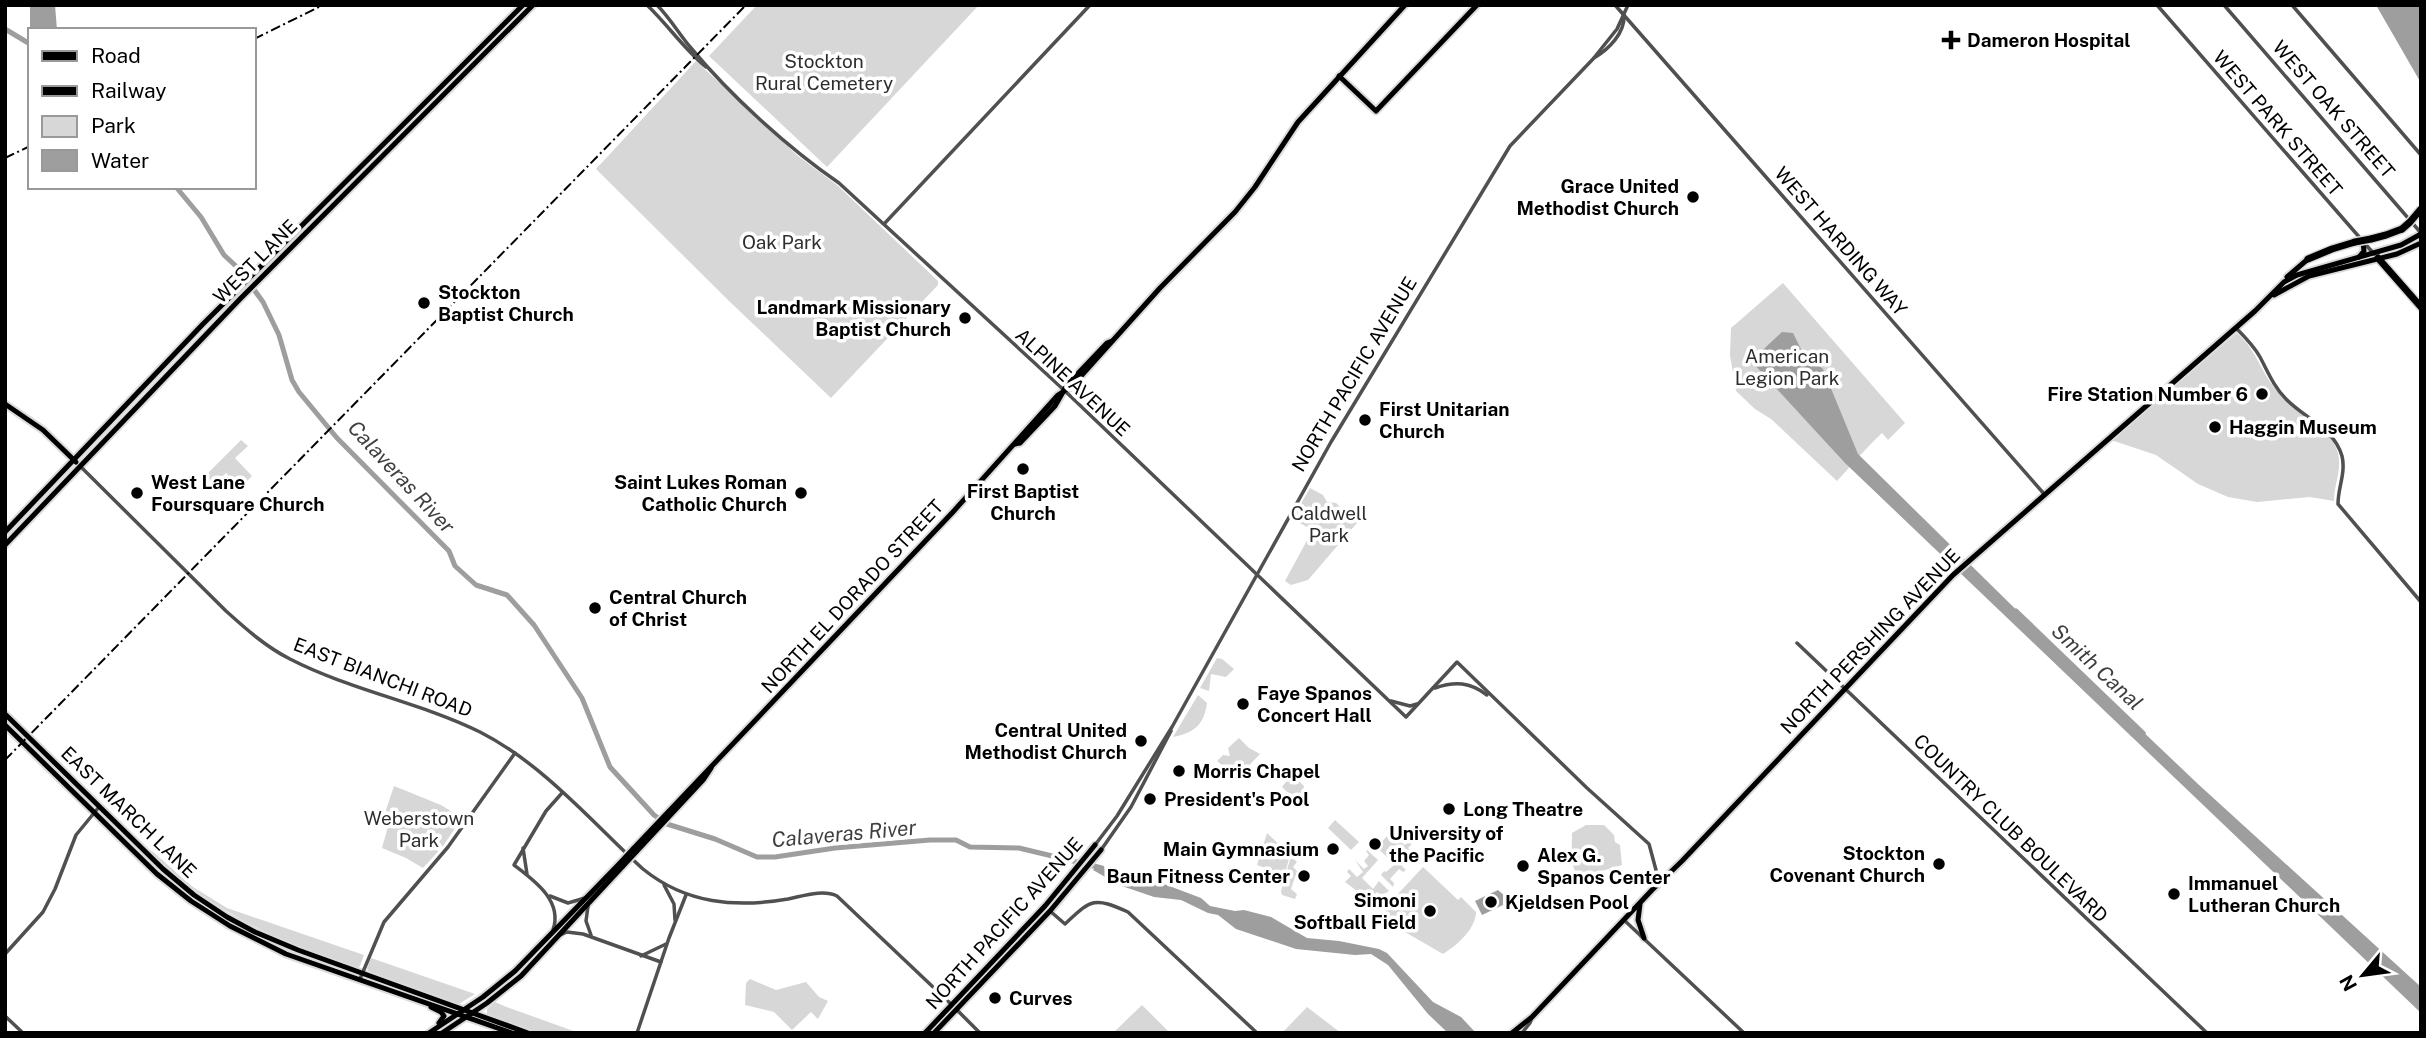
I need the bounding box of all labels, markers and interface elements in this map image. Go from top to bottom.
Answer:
legend [28,28,256,189]
place label: Dameron Hospital [1967,29,2131,51]
marker: Dameron Hospital [1941,30,1961,50]
street label: WEST OAK STREET [2268,36,2400,182]
text: Road [91,43,141,68]
street label: WEST PARK STREET [2209,46,2347,200]
park label: Stockton Rural Cemetery [755,50,893,94]
text: Railway [91,78,167,103]
text: Park [91,113,136,138]
text: Water [91,148,149,173]
street label: WEST HARDING WAY [1770,162,1912,320]
place label: Grace United Methodist Church [1517,175,1679,219]
marker: Grace United Methodist Church [1685,189,1701,205]
street label: WEST LANE [209,215,301,307]
park label: Oak Park [742,231,822,253]
street label: NORTH PACIFIC AVENUE [1287,273,1421,475]
place label: Stockton Baptist Church [438,281,574,325]
marker: Stockton Baptist Church [416,295,432,311]
place label: Landmark Missionary Baptist Church [757,296,951,340]
marker: Landmark Missionary Baptist Church [957,310,973,326]
street label: ALPINE AVENUE [1011,323,1135,441]
park label: American Legion Park [1735,345,1840,389]
place label: Fire Station Number 6 [2047,383,2248,405]
marker: Fire Station Number 6 [2254,386,2270,402]
place label: First Unitarian Church [1379,398,1509,442]
marker: First Unitarian Church [1357,412,1373,428]
water label: Calaveras River [343,415,461,539]
place label: Haggin Museum [2229,416,2377,438]
marker: Haggin Museum [2207,419,2223,435]
marker: First Baptist Church [1015,461,1031,477]
place label: West Lane Foursquare Church [151,471,325,515]
place label: Saint Lukes Roman Catholic Church [614,471,787,515]
place label: First Baptist Church [967,480,1079,524]
marker: West Lane Foursquare Church [129,485,145,501]
marker: Saint Lukes Roman Catholic Church [793,485,809,501]
street label: NORTH EL DORADO STREET [757,495,947,697]
park label: Caldwell Park [1291,502,1367,546]
street label: NORTH PERSHING AVENUE [1776,544,1964,738]
place label: Central Church of Christ [609,586,747,630]
marker: Central Church of Christ [587,600,603,616]
water label: Smith Canal [2047,618,2148,715]
street label: EAST BIANCHI ROAD [291,633,475,721]
place label: Faye Spanos Concert Hall [1257,682,1372,726]
marker: Faye Spanos Concert Hall [1235,696,1251,712]
place label: Central United Methodist Church [965,719,1127,763]
street label: COUNTRY CLUB BOULEVARD [1909,729,2113,927]
marker: Central United Methodist Church [1133,733,1149,749]
street label: EAST MARCH LANE [57,742,201,882]
place label: Morris Chapel [1193,760,1320,782]
marker: Morris Chapel [1171,763,1187,779]
place label: President's Pool [1164,788,1309,810]
marker: President's Pool [1142,791,1158,807]
place label: Long Theatre [1463,798,1583,820]
marker: Long Theatre [1441,801,1457,817]
park label: Weberstown Park [364,807,474,851]
water label: Calaveras River [771,815,918,852]
place label: University of the Pacific [1389,822,1504,866]
street label: NORTH PACIFIC AVENUE [921,833,1087,1013]
marker: University of the Pacific [1367,836,1383,852]
place label: Main Gymnasium [1163,838,1319,860]
marker: Main Gymnasium [1325,841,1341,857]
place label: Stockton Covenant Church [1769,842,1925,886]
place label: Alex G. Spanos Center [1537,844,1671,888]
marker: Stockton Covenant Church [1931,856,1947,872]
marker: Alex G. Spanos Center [1515,858,1531,874]
place label: Baun Fitness Center [1106,865,1290,887]
marker: Baun Fitness Center [1296,868,1312,884]
place label: Immanuel Lutheran Church [2188,872,2340,916]
marker: Immanuel Lutheran Church [2166,886,2182,902]
place label: Simoni Softball Field [1293,889,1416,933]
place label: Kjeldsen Pool [1505,891,1629,913]
marker: Kjeldsen Pool [1483,894,1499,910]
marker: Simoni Softball Field [1422,903,1438,919]
north arrow [2328,940,2398,1010]
text: N [2335,971,2361,995]
place label: Curves [1009,987,1073,1009]
marker: Curves [987,990,1003,1006]

